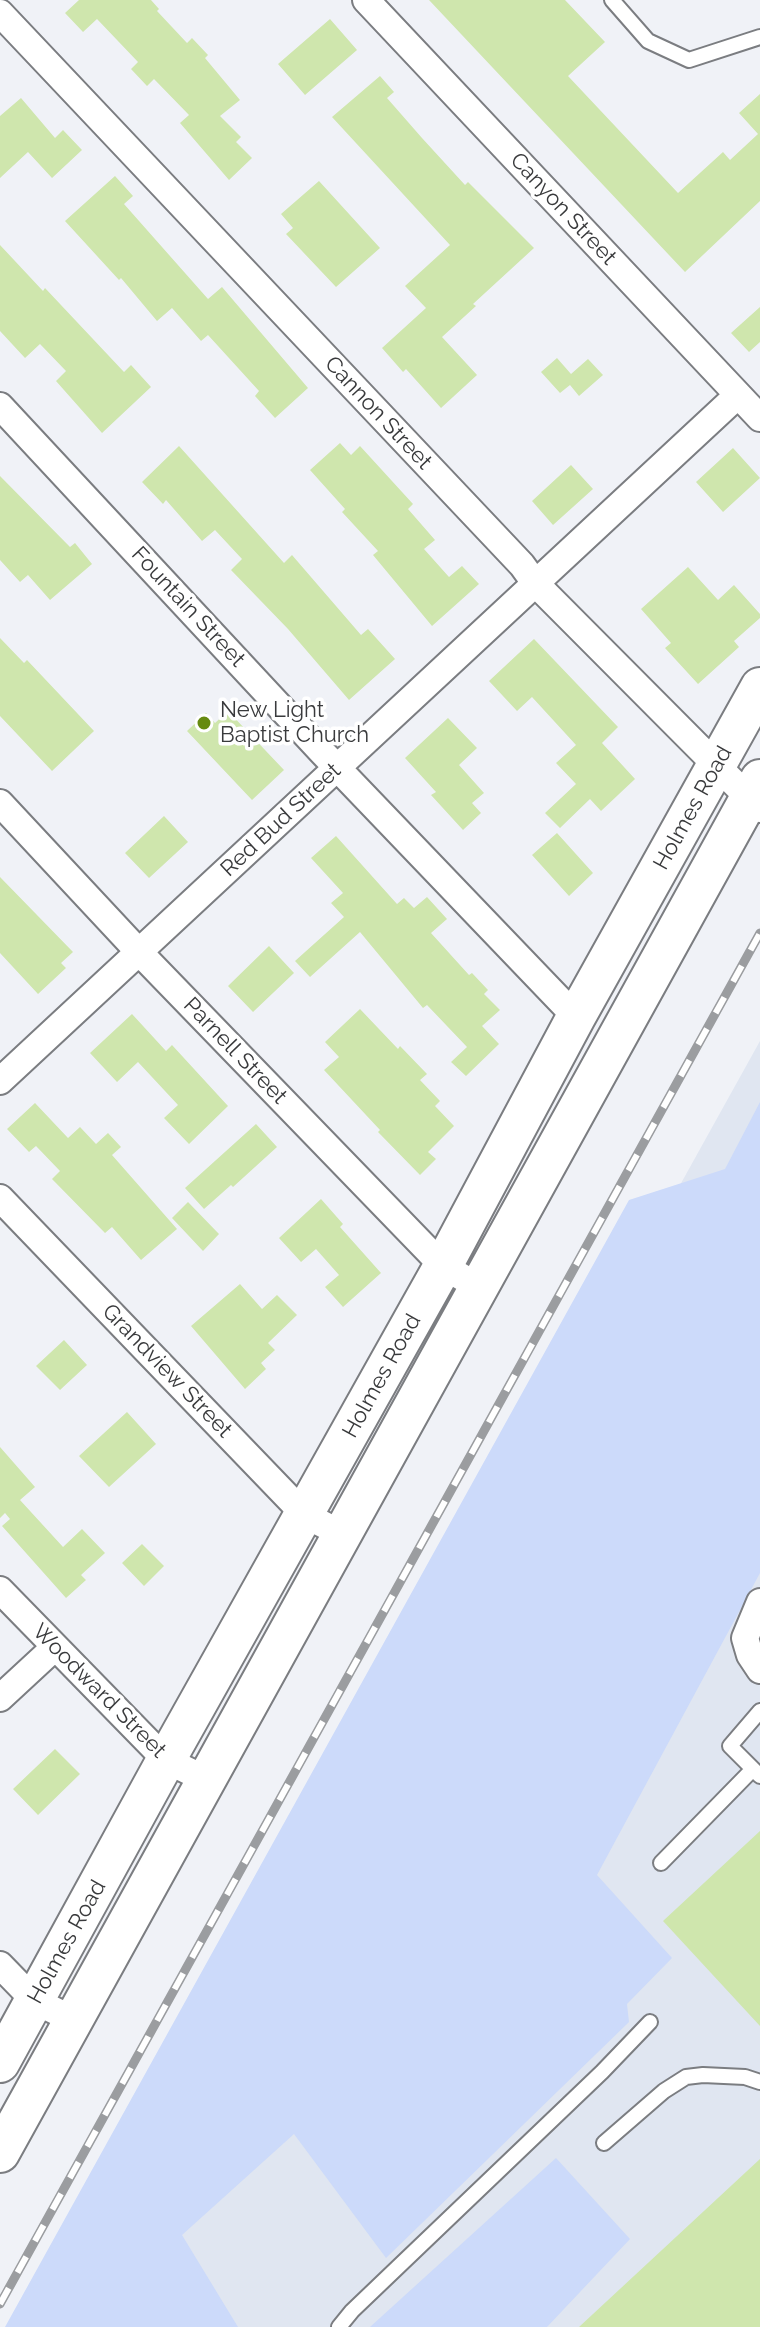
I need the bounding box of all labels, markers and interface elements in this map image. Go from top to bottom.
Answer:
street label: Canyon Street [504,147,622,271]
street label: Cannon Street [319,351,437,475]
street label: Fountain Street [126,541,250,673]
place label: New Light Baptist Church [220,697,369,748]
marker: New Light Baptist Church [195,714,213,732]
street label: Holmes Road [648,742,738,874]
street label: Red Bud Street [216,758,346,882]
street label: Parnell Street [178,992,292,1110]
street label: Grandview Street [97,1299,237,1443]
street label: Holmes Road [337,1310,427,1442]
street label: Woodward Street [26,1618,172,1764]
street label: Holmes Road [22,1876,112,2008]

